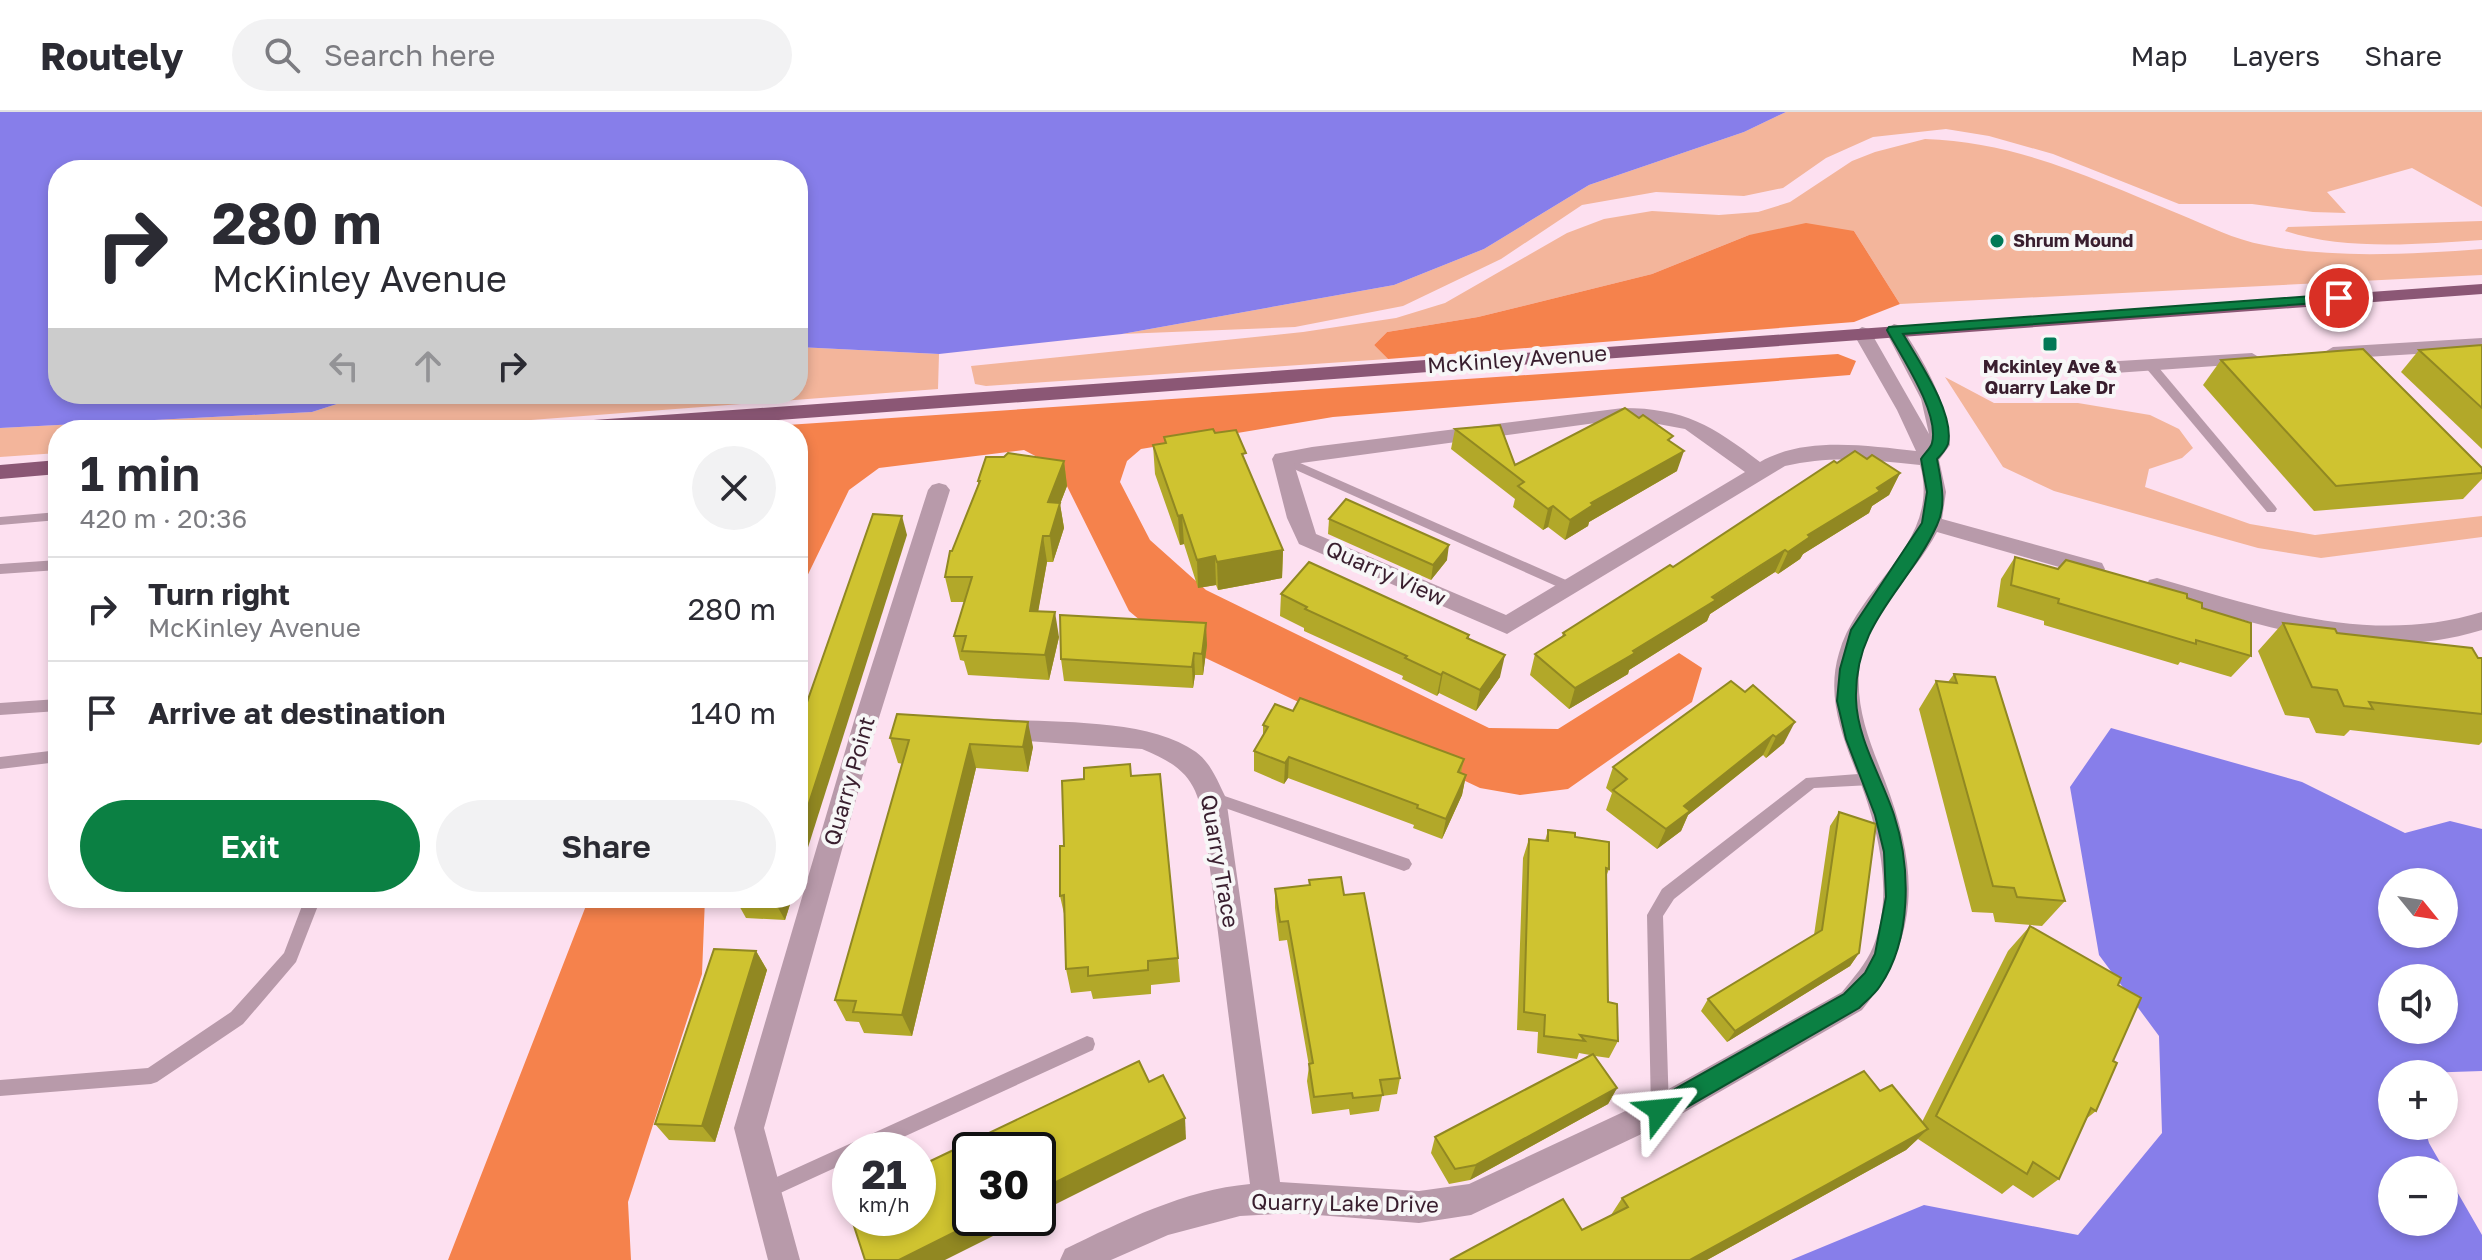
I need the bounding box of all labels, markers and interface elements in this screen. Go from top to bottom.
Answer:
search box [232,19,792,91]
text: Routely [40,33,184,78]
icon: search [260,33,304,77]
text: Search here [324,37,496,73]
text: Map [2130,39,2188,72]
text: Layers [2232,39,2320,72]
text: Share [2364,39,2442,72]
text: 280 m [212,189,381,256]
icon: right [80,192,184,296]
place label: Shrum Mound [2013,229,2133,251]
marker: Shrum Mound [1988,232,2006,250]
text: McKinley Avenue [212,257,507,300]
pin [2305,264,2373,332]
icon: arrive [2317,276,2361,320]
marker: Mckinley Ave & Quarry Lake Dr [2041,335,2059,353]
street label: McKinley Avenue [1426,339,1608,378]
icon: left [322,344,366,388]
icon: ahead [406,344,450,388]
icon: right [490,344,534,388]
place label: Mckinley Ave & Quarry Lake Dr [1983,355,2117,398]
text: 1 min [80,444,200,502]
button: close [692,446,776,530]
text: 420 m · 20:36 [80,503,247,534]
street label: Quarry View [1322,534,1451,611]
text: Turn right [148,576,290,612]
icon: right [80,587,124,631]
text: 280 m [688,591,776,627]
text: McKinley Avenue [148,612,361,643]
icon: arrive [80,691,124,735]
text: Arrive at destination [148,695,445,731]
text: 140 m [691,695,776,731]
street label: Quarry Point [817,713,880,849]
street label: Quarry Trace [1195,792,1245,930]
button: Exit [80,800,420,892]
button: Share [436,800,776,892]
north arrow [2378,868,2458,948]
map controls [2378,868,2458,1236]
button: sound [2378,964,2458,1044]
button: + [2378,1060,2458,1140]
position arrow [1618,1068,1702,1152]
speed limit sign: 30 [952,1132,1056,1236]
text: 21 [862,1150,907,1198]
button: − [2378,1156,2458,1236]
street label: Quarry Lake Drive [1251,1187,1439,1218]
text: km/h [859,1192,909,1216]

